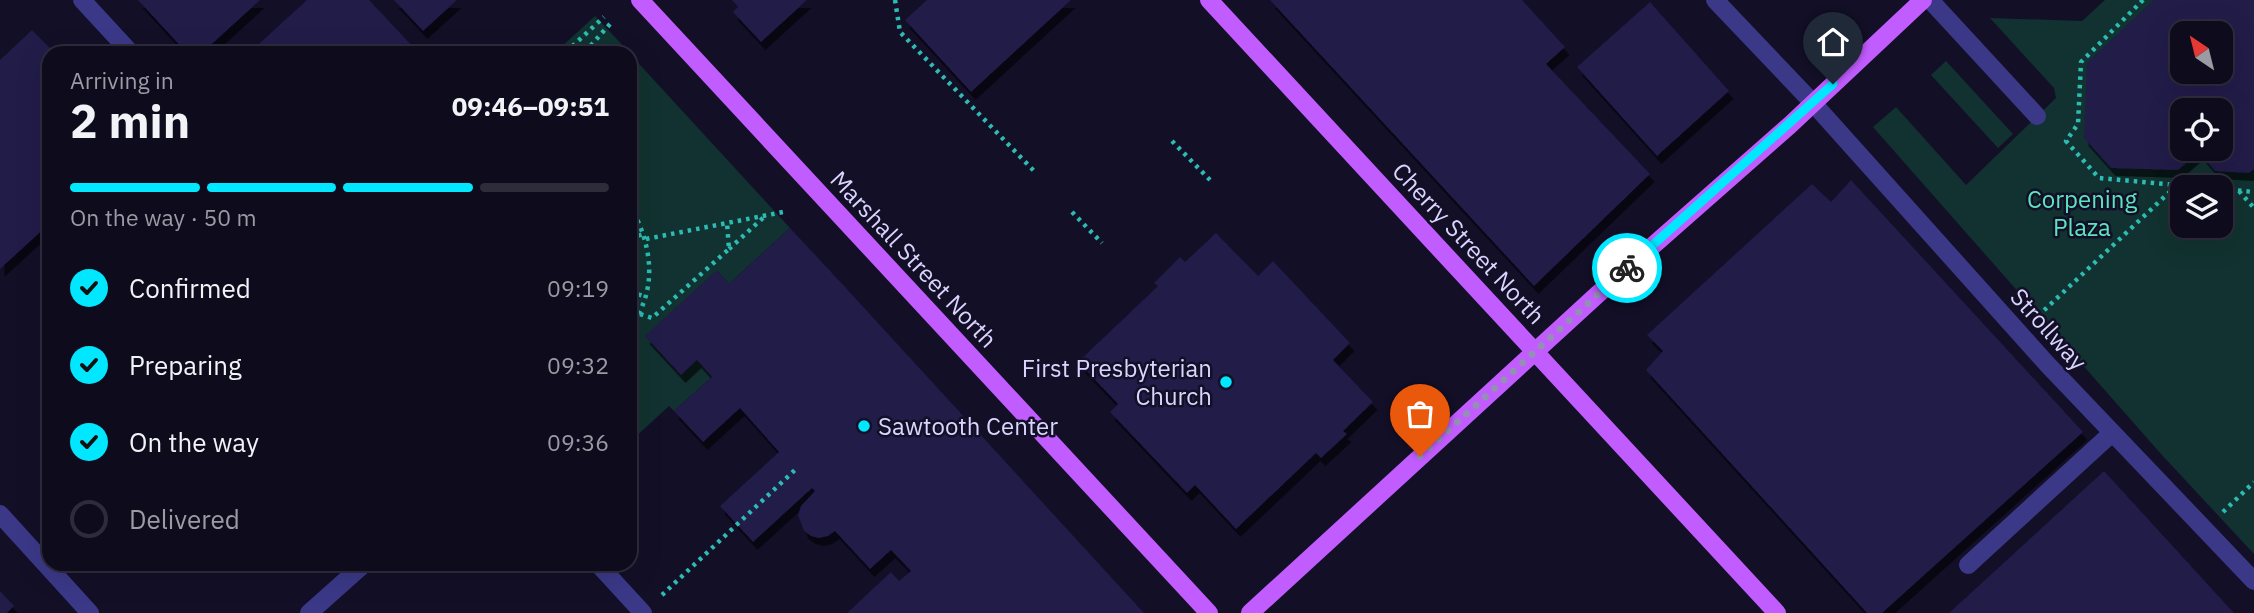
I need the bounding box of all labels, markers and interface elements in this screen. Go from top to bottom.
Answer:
pin [1803,12.0,1863,84]
north arrow [2170,21,2233,84]
map controls [2170,21,2233,238]
icon: home [1814,23,1852,61]
text: Arriving in [70,65,174,95]
text: 09:46–09:51 [452,89,609,123]
text: 2 min [70,91,190,151]
button: locate [2170,98,2233,161]
street label: Cherry Street North [1386,155,1552,331]
street label: Marshall Street North [824,164,1004,354]
button: layers [2170,175,2233,238]
park label: Corpening Plaza [2027,183,2137,243]
text: On the way · 50 m [70,202,257,232]
courier [1592,233,1662,303]
icon: bike [1608,249,1646,287]
icon: check [70,269,108,307]
text: Confirmed [129,271,251,305]
text: 09:19 [547,273,609,303]
street label: Strollway [2004,281,2094,377]
icon: check [70,346,108,384]
text: Preparing [129,348,242,382]
text: 09:32 [547,350,609,380]
place label: First Presbyterian Church [1022,352,1212,412]
marker: First Presbyterian Church [1218,374,1234,390]
pin [1390,384,1450,456]
icon: bag [1401,395,1439,433]
place label: Sawtooth Center [878,410,1058,442]
marker: Sawtooth Center [856,418,872,434]
icon: check [70,423,108,461]
text: On the way [129,425,259,459]
text: 09:36 [547,427,609,457]
text: Delivered [129,502,240,536]

